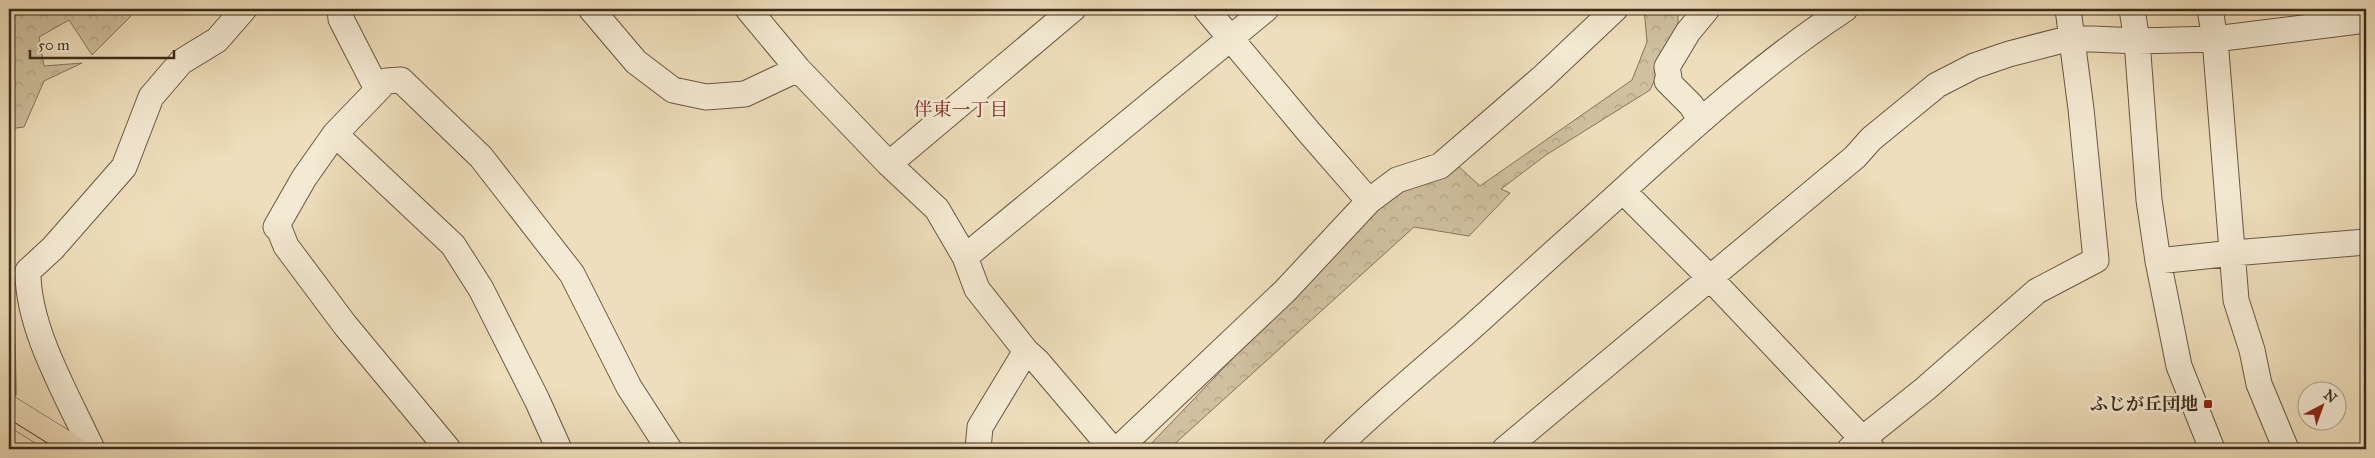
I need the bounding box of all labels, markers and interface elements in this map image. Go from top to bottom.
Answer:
scale bar [30,28,174,60]
text: 50 m [38,36,70,54]
district label: 伴東一丁目 [913,98,1009,121]
north arrow [2298,380,2348,430]
text: N [2320,386,2340,407]
place label: ふじが丘団地 [2090,393,2198,415]
marker: ふじが丘団地 [2202,398,2214,410]

